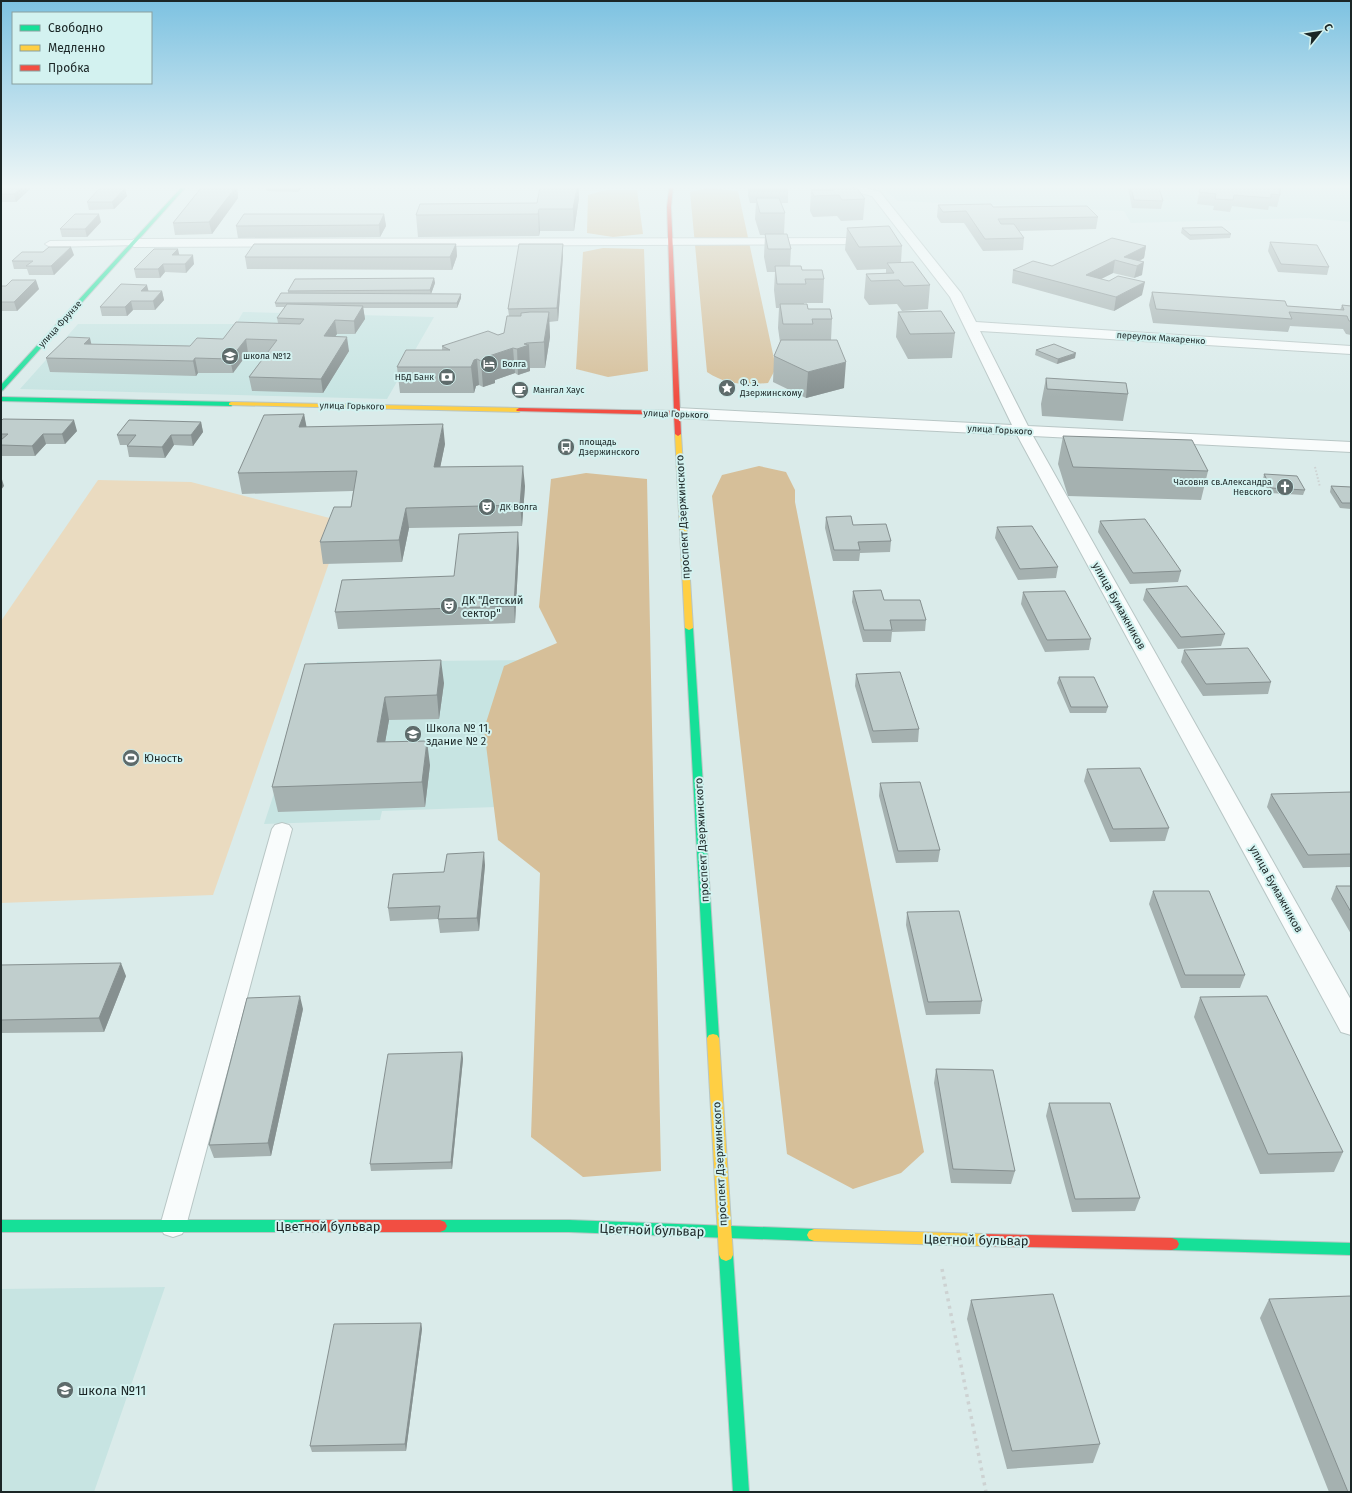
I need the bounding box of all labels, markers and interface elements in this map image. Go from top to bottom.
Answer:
legend [12,12,152,84]
north arrow [1300,12,1340,52]
text: Свободно [48,21,103,35]
text: С [1321,21,1336,34]
text: Медленно [48,41,105,55]
text: Пробка [48,61,90,75]
street label: улица Фрунзе [36,299,84,349]
street label: переулок Макаренко [1116,330,1206,346]
school or university icon: школа №12 [220,346,240,366]
place label: школа №12 [243,351,291,361]
hotel icon: Волга [479,354,499,374]
place label: Волга [502,359,526,369]
bank icon: НБД Банк [437,367,457,387]
place label: НБД Банк [395,372,434,382]
place icon: Ф. Э. Дзержинскому [717,378,737,398]
place label: Ф. Э. Дзержинскому [739,378,802,398]
cafe icon: Мангал Хаус [510,380,530,400]
place label: Мангал Хаус [533,385,585,395]
street label: улица Горького [319,400,385,412]
street label: улица Горького [643,408,709,420]
street label: улица Горького [967,423,1033,437]
bus stop icon: площадь Дзержинского [556,437,576,457]
place label: площадь Дзержинского [578,437,639,457]
street label: проспект Дзержинского [673,454,693,580]
place label: Часовня св.Александра Невского [1173,477,1272,497]
church icon: Часовня св.Александра Невского [1275,477,1295,497]
theatre icon: ДК Волга [477,497,497,517]
place label: ДК Волга [499,502,538,512]
street label: улица Бумажников [1090,560,1148,652]
place label: ДК "Детский сектор" [461,594,523,620]
theatre icon: ДК "Детский сектор" [439,596,459,616]
place label: Школа № 11, здание № 2 [426,722,491,748]
school or university icon: Школа № 11, здание № 2 [403,724,423,744]
sports icon: Юность [121,748,141,768]
place label: Юность [144,752,183,765]
street label: проспект Дзержинского [692,777,712,903]
street label: улица Бумажников [1247,843,1305,935]
street label: проспект Дзержинского [710,1101,730,1227]
street label: Цветной бульвар [275,1219,381,1234]
street label: Цветной бульвар [599,1221,705,1239]
street label: Цветной бульвар [923,1232,1029,1248]
school or university icon: школа №11 [55,1380,75,1400]
place label: школа №11 [78,1383,146,1398]

